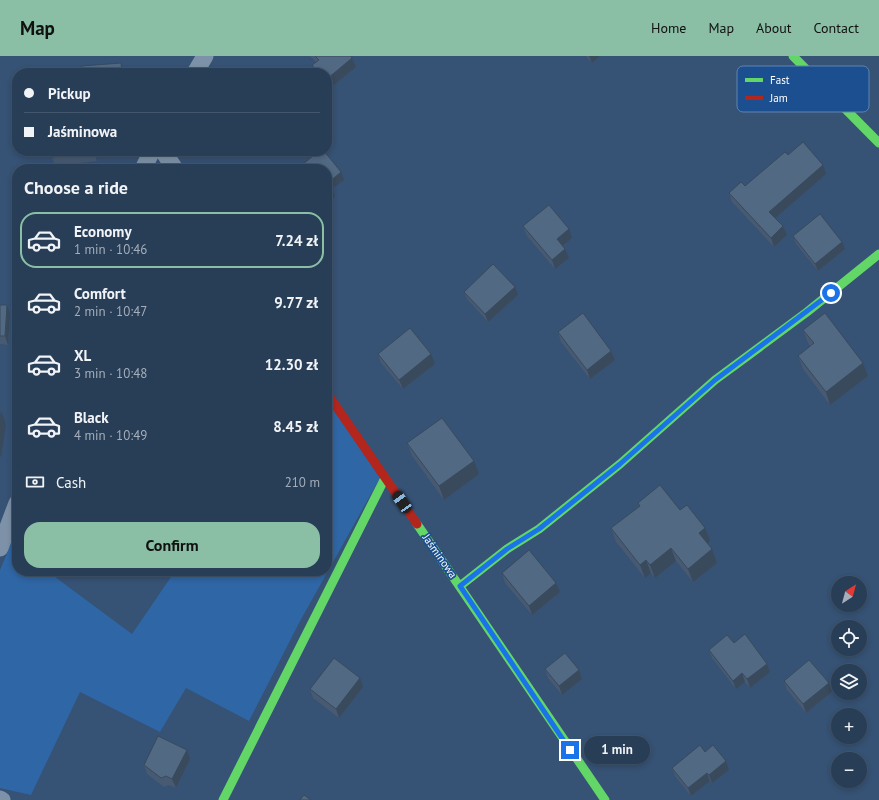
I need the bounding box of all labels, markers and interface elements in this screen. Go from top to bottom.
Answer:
text: Map [20,16,55,40]
text: Home [651,19,686,37]
text: Map [708,19,734,37]
text: About [756,19,792,37]
text: Contact [814,19,859,37]
legend [737,66,869,112]
text: Fast [770,73,790,87]
text: Pickup [48,84,91,103]
text: Jam [769,91,788,105]
text: Jaśminowa [48,122,117,141]
text: Choose a ride [24,176,128,199]
icon: car [26,222,62,258]
text: Economy [74,222,132,241]
text: 7.24 zł [275,231,318,250]
text: 1 min · 10:46 [74,241,147,258]
icon: car [26,284,62,320]
text: Comfort [74,284,126,303]
route start [822,284,840,302]
text: 9.77 zł [274,293,318,312]
text: 2 min · 10:47 [74,303,147,320]
icon: car [26,346,62,382]
text: XL [74,346,91,365]
text: 12.30 zł [265,355,318,374]
text: 3 min · 10:48 [74,365,147,382]
icon: car [26,408,62,444]
text: Black [74,408,109,427]
text: 8.45 zł [273,417,318,436]
text: 4 min · 10:49 [74,427,147,444]
icon: cash [24,471,46,493]
text: Cash [56,473,86,492]
text: 210 m [285,474,320,491]
car [390,489,414,515]
button: Confirm [24,522,320,568]
street label: Jaśminowa [419,530,460,581]
north arrow [831,576,867,612]
map controls [831,576,867,788]
button: locate [831,620,867,656]
button: layers [831,664,867,700]
button: + [831,708,867,744]
callout: 1 min [584,736,650,764]
route end [561,741,579,759]
text: 1 min [601,741,633,758]
button: − [831,752,867,788]

